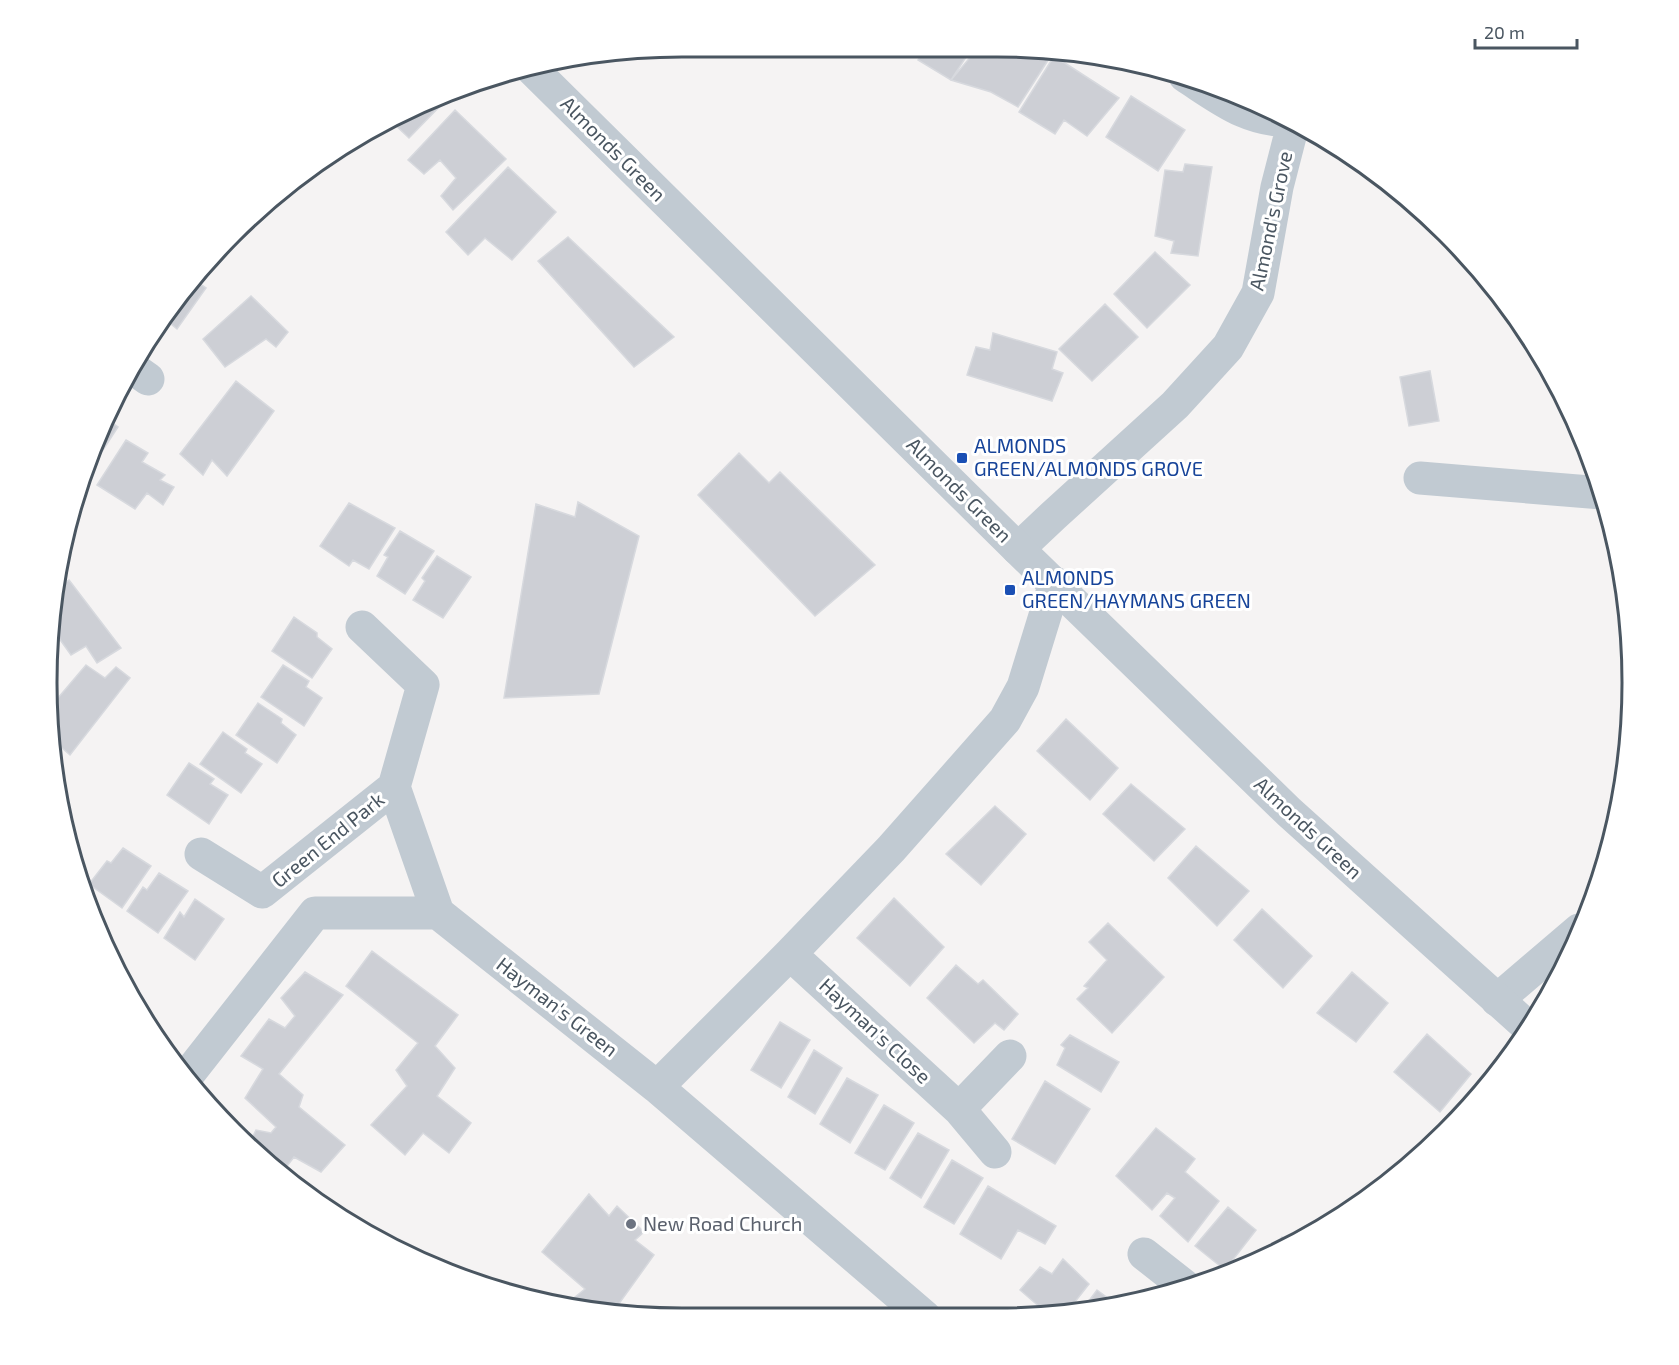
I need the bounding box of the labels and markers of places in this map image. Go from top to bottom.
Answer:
place label: ALMONDS GREEN/ALMONDS GROVE [974,433,1203,480]
marker: ALMONDS GREEN/ALMONDS GROVE [955,451,969,465]
place label: ALMONDS GREEN/HAYMANS GREEN [1022,565,1251,612]
marker: ALMONDS GREEN/HAYMANS GREEN [1003,583,1017,597]
place label: New Road Church [643,1211,802,1235]
marker: New Road Church [624,1217,638,1231]

